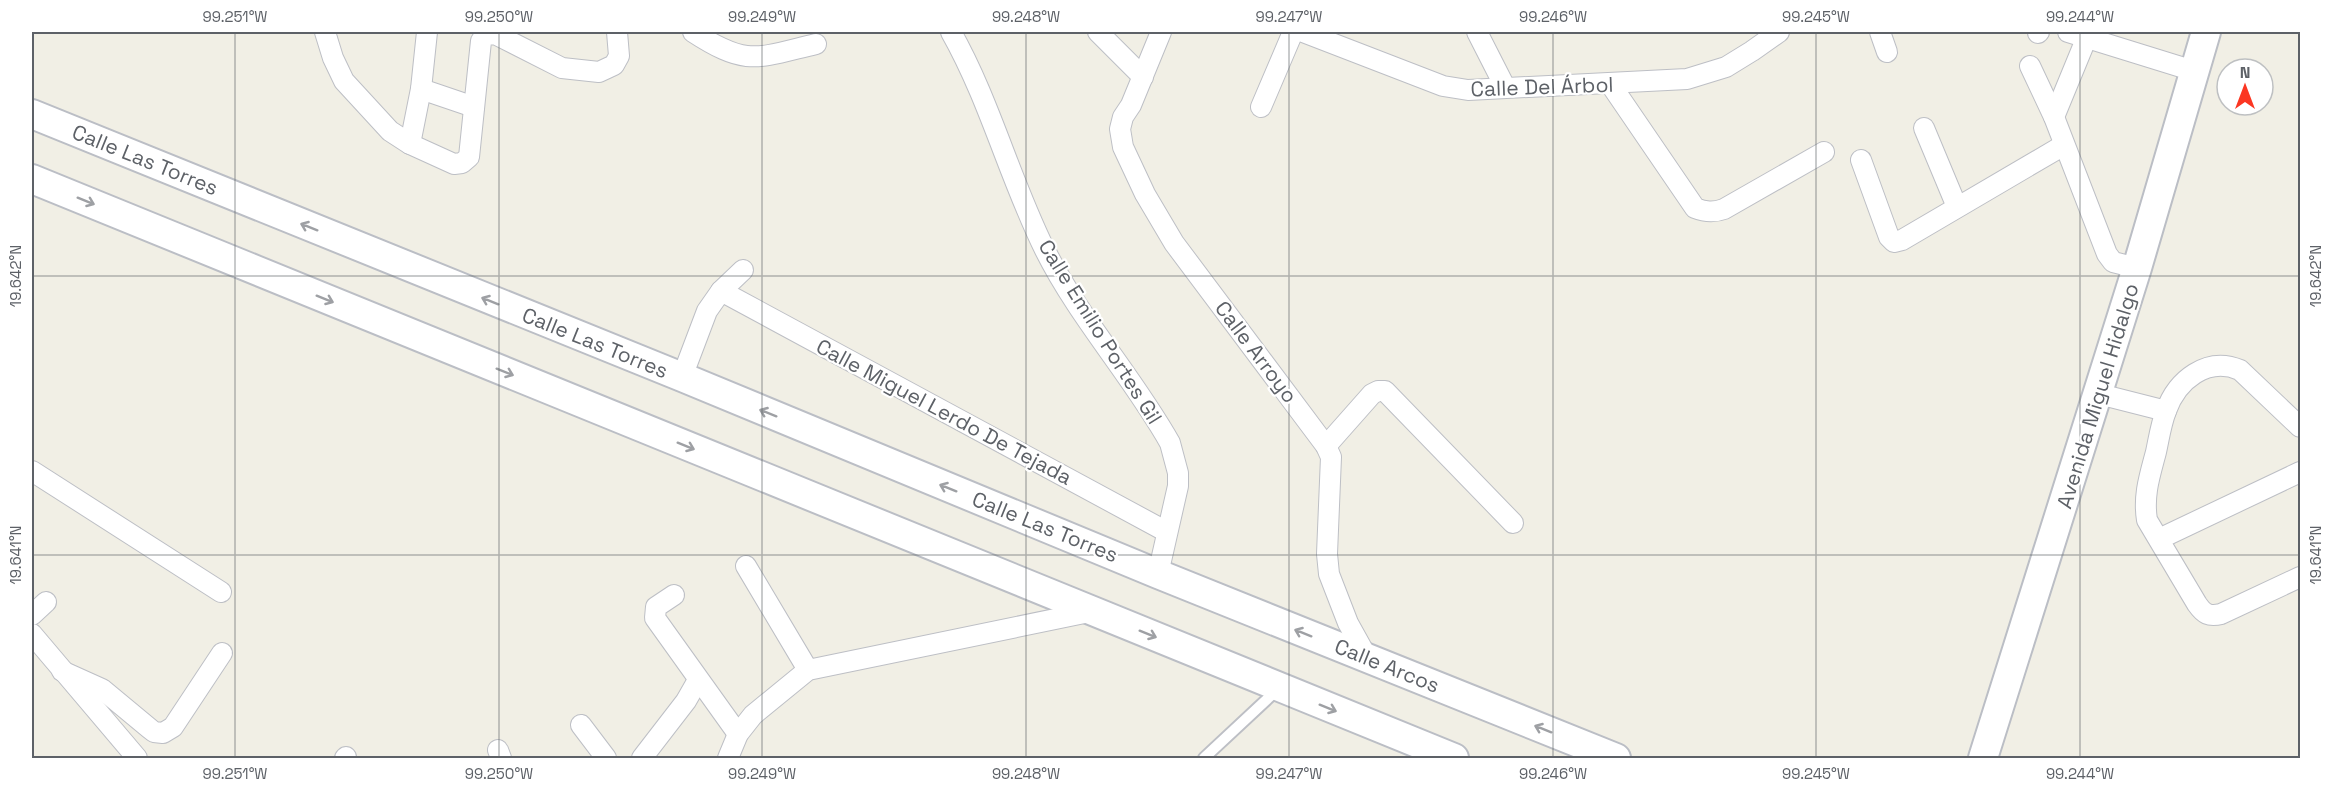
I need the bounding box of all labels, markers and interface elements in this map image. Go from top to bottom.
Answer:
text: 99.251°W [203,7,267,26]
text: 99.250°W [465,7,533,26]
text: 99.249°W [728,7,796,26]
text: 99.248°W [992,7,1060,26]
text: 99.247°W [1256,7,1322,26]
text: 99.246°W [1519,7,1587,26]
text: 99.245°W [1782,7,1850,26]
text: 99.244°W [2046,7,2114,26]
north arrow [2215,57,2275,117]
text: N [2240,62,2250,83]
street label: Calle Del Árbol [1470,71,1614,102]
street label: Calle Las Torres [68,118,222,201]
one-way arrow [76,196,94,207]
one-way arrow [301,221,319,232]
street label: Calle Emilio Portes Gil [1033,234,1168,429]
text: 19.642°N [6,245,25,307]
text: 19.642°N [2306,245,2325,307]
street label: Avenida Miguel Hidalgo [2050,280,2145,512]
one-way arrow [315,294,333,305]
one-way arrow [481,294,500,305]
street label: Calle Arroyo [1209,295,1304,408]
street label: Calle Las Torres [518,301,672,384]
street label: Calle Miguel Lerdo De Tejada [812,333,1077,491]
one-way arrow [496,367,514,378]
one-way arrow [759,407,778,418]
one-way arrow [676,441,695,452]
one-way arrow [939,482,958,493]
street label: Calle Las Torres [968,485,1122,568]
text: 19.641°N [6,525,25,585]
text: 19.641°N [2306,525,2325,585]
one-way arrow [1295,627,1313,638]
one-way arrow [1138,629,1156,640]
street label: Calle Arcos [1331,632,1444,699]
one-way arrow [1318,703,1337,714]
one-way arrow [1534,723,1552,734]
text: 99.251°W [203,764,267,783]
text: 99.250°W [465,764,533,783]
text: 99.249°W [728,764,796,783]
text: 99.248°W [992,764,1060,783]
text: 99.247°W [1256,764,1322,783]
text: 99.246°W [1519,764,1587,783]
text: 99.245°W [1782,764,1850,783]
text: 99.244°W [2046,764,2114,783]

